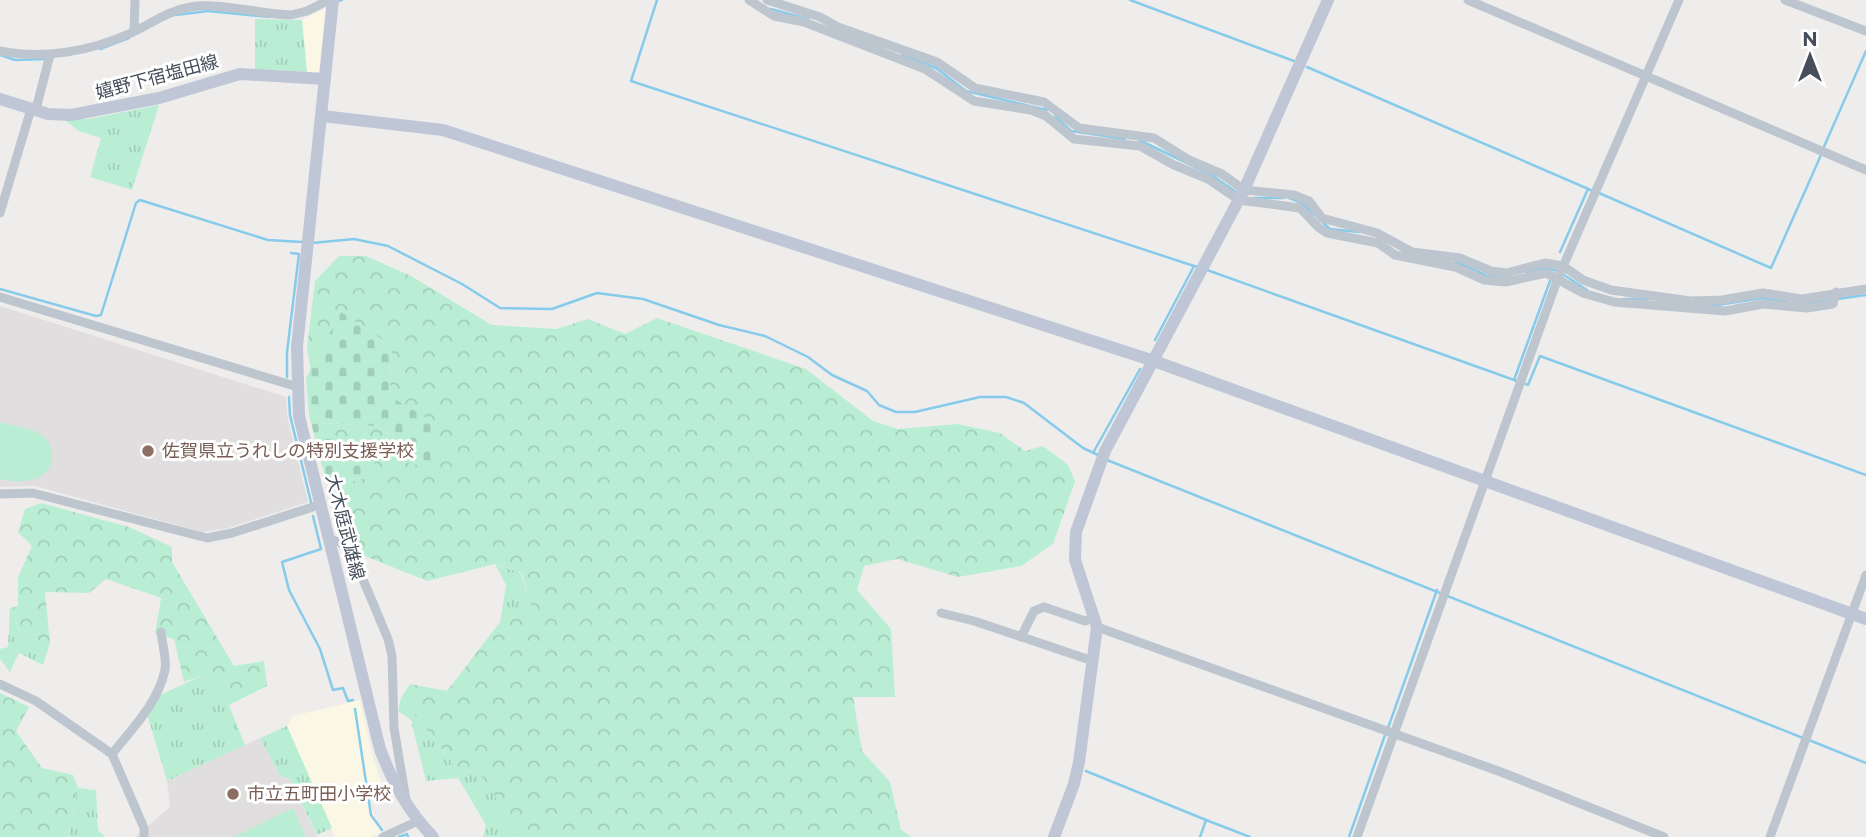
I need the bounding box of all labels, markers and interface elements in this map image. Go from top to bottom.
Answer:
north arrow [1775,21,1845,91]
text: N [1802,28,1818,51]
street label: 嬉野下宿塩田線 [93,50,221,104]
place label: 佐賀県立うれしの特別支援学校 [162,440,414,462]
marker: 佐賀県立うれしの特別支援学校 [140,443,156,459]
street label: 大木庭武雄線 [321,472,369,582]
place label: 市立五町田小学校 [247,783,391,805]
marker: 市立五町田小学校 [225,786,241,802]

